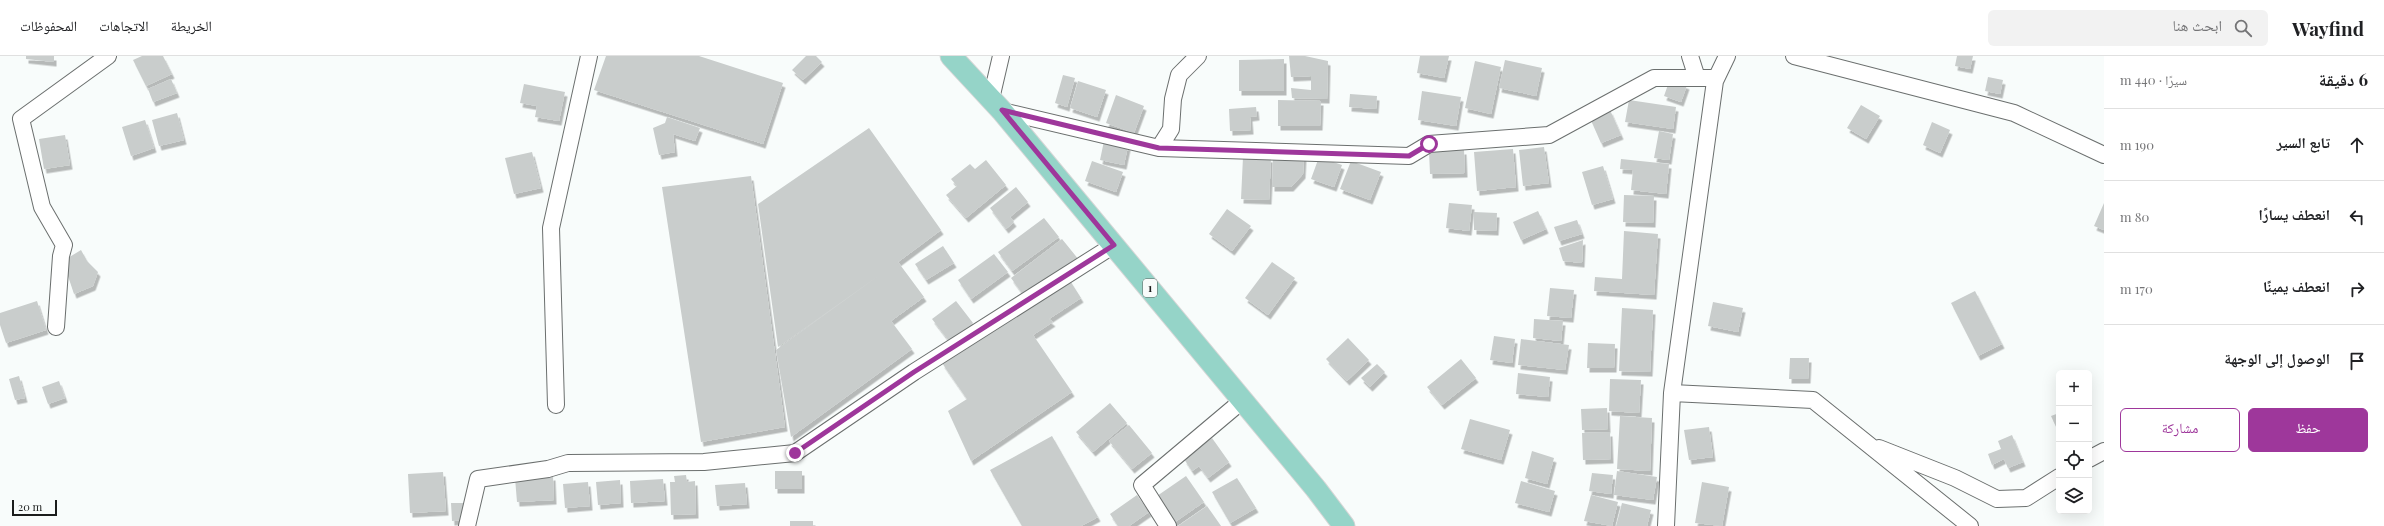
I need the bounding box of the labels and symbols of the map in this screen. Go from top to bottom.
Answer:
route start [1420,135,1438,153]
road number: 1 [1143,279,1157,297]
route end [786,444,804,462]
scale bar [12,498,57,517]

